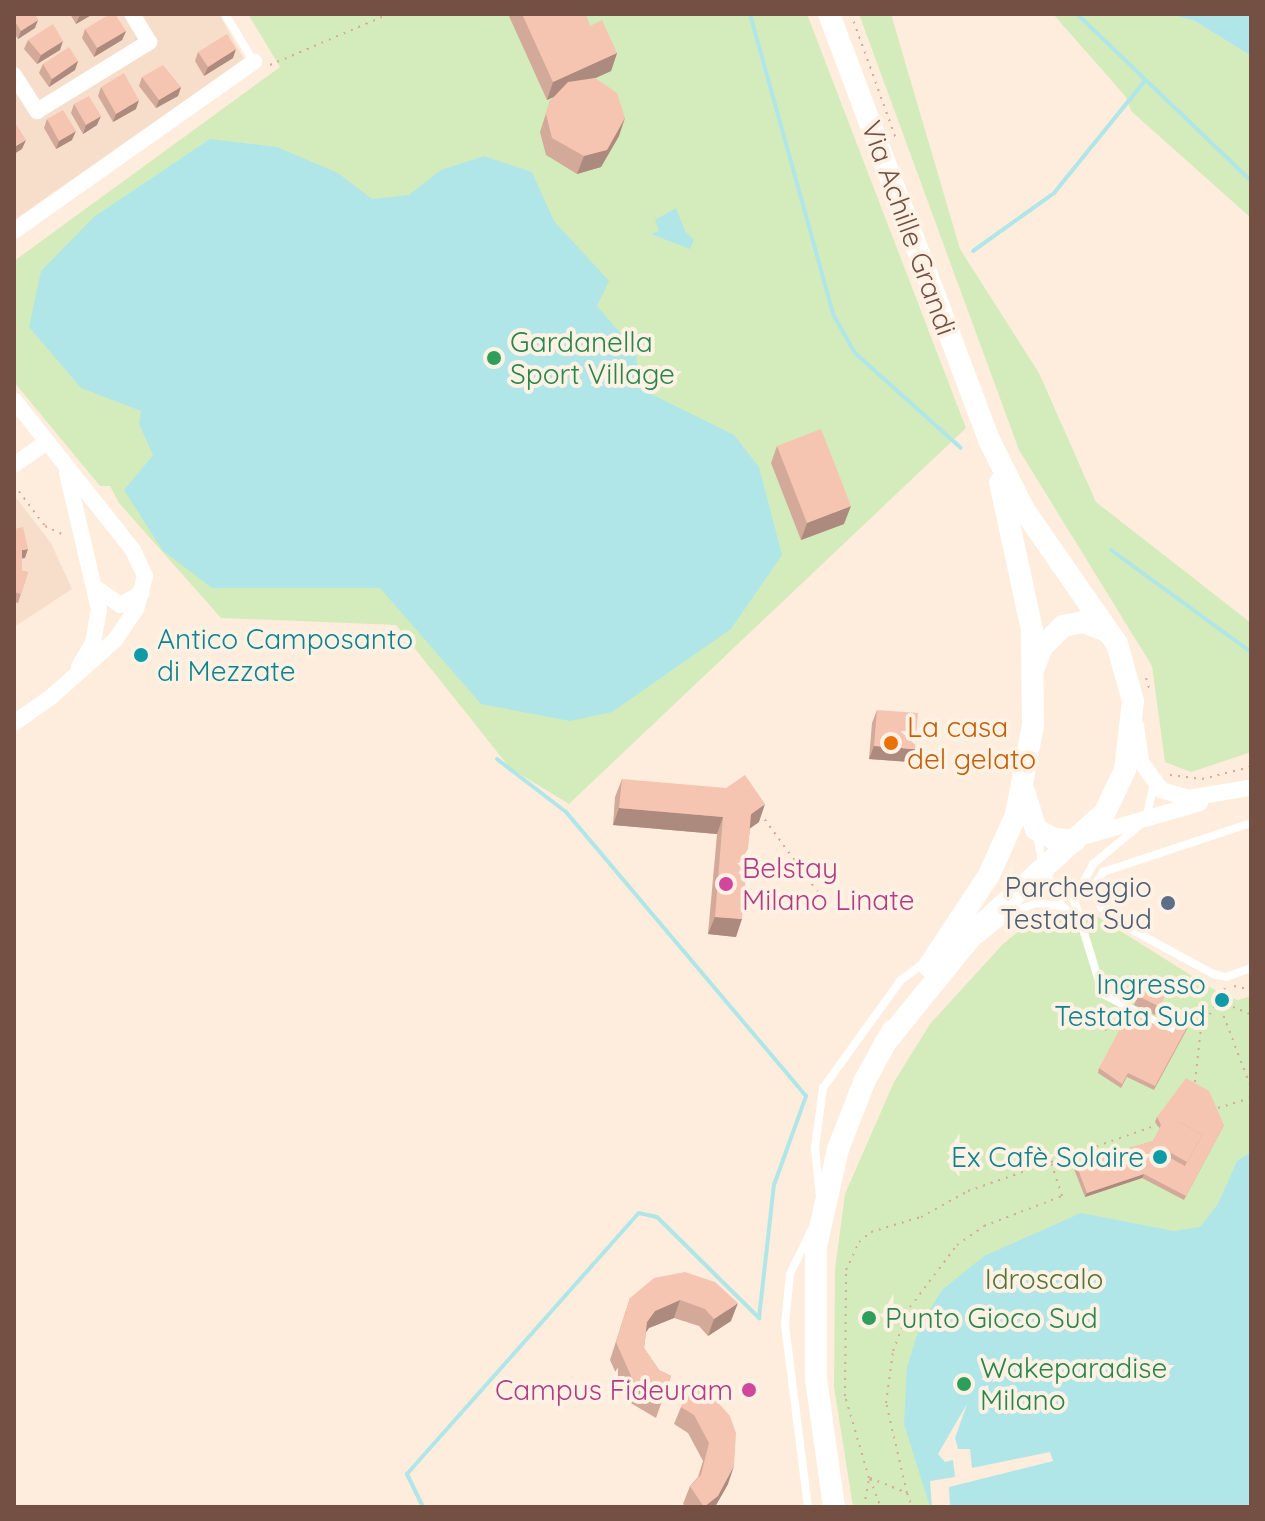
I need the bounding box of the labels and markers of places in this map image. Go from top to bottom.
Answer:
place label: Gardanella Sport Village [510,325,675,391]
marker: Gardanella Sport Village [485,349,503,367]
place label: Antico Camposanto di Mezzate [157,622,413,688]
marker: Antico Camposanto di Mezzate [132,646,150,664]
place label: La casa del gelato [907,710,1036,776]
marker: La casa del gelato [882,734,900,752]
place label: Belstay Milano Linate [742,851,915,917]
place label: Parcheggio Testata Sud [1000,870,1152,936]
marker: Belstay Milano Linate [717,875,735,893]
marker: Parcheggio Testata Sud [1159,894,1177,912]
place label: Ingresso Testata Sud [1054,967,1206,1033]
marker: Ingresso Testata Sud [1213,991,1231,1009]
place label: Ex Cafè Solaire [951,1140,1144,1174]
marker: Ex Cafè Solaire [1151,1148,1169,1166]
place label: Punto Gioco Sud [885,1301,1098,1335]
marker: Punto Gioco Sud [860,1309,878,1327]
place label: Wakeparadise Milano [980,1351,1167,1417]
place label: Campus Fideuram [495,1373,733,1407]
marker: Wakeparadise Milano [955,1375,973,1393]
marker: Campus Fideuram [740,1381,758,1399]

